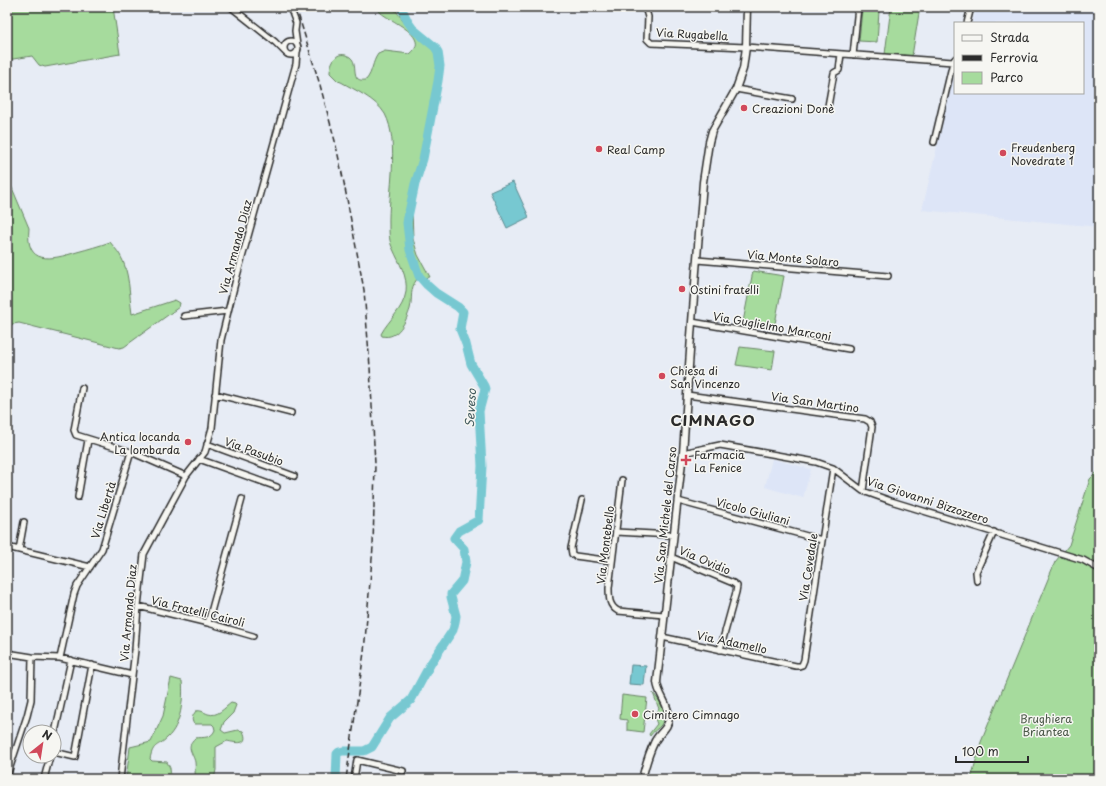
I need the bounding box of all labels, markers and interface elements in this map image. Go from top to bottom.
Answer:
legend [954,22,1084,94]
street label: Via Rugabella [655,24,729,44]
text: Strada [990,28,1030,46]
text: Ferrovia [990,48,1039,66]
text: Parco [990,68,1024,86]
place label: Creazioni Donè [752,100,834,117]
marker: Creazioni Donè [739,103,749,113]
place label: Freudenberg Novedrate 1 [1011,139,1075,169]
place label: Real Camp [607,141,665,158]
marker: Real Camp [594,144,604,154]
marker: Freudenberg Novedrate 1 [998,148,1008,158]
street label: Via Armando Diaz [214,198,256,296]
street label: Via Monte Solaro [746,246,840,270]
place label: Ostini fratelli [690,281,759,298]
marker: Ostini fratelli [677,284,687,294]
street label: Via Guglielmo Marconi [711,307,833,345]
place label: Chiesa di San Vincenzo [670,362,740,392]
marker: Chiesa di San Vincenzo [657,371,667,381]
water label: Seveso [460,387,480,428]
street label: Via San Martino [770,387,860,417]
district label: CIMNAGO [670,408,756,431]
place label: Antica locanda La lombarda [100,428,180,458]
street label: Via Pasubio [222,432,286,470]
marker: Antica locanda La lombarda [183,437,193,447]
street label: Via San Michele del Carso [649,446,681,584]
place label: Farmacia La Fenice [694,446,745,476]
marker: Farmacia La Fenice [681,455,691,465]
street label: Via Giovanni Bizzozzero [865,472,991,528]
street label: Via Libertà [86,479,120,541]
street label: Vicolo Giuliani [714,493,792,529]
street label: Via Montebello [592,505,618,585]
street label: Via Cevedale [794,532,822,602]
street label: Via Ovidio [676,541,734,579]
street label: Via Armando Diaz [115,564,141,662]
street label: Via Fratelli Cairoli [149,591,247,631]
street label: Via Adamello [695,626,769,658]
place label: Cimitero Cimnago [643,706,739,723]
marker: Cimitero Cimnago [630,709,640,719]
park label: Brughiera Briantea [1020,710,1072,740]
north arrow [22,724,62,764]
text: N [39,725,56,745]
scale bar [956,738,1028,764]
text: 100 m [962,742,999,760]

